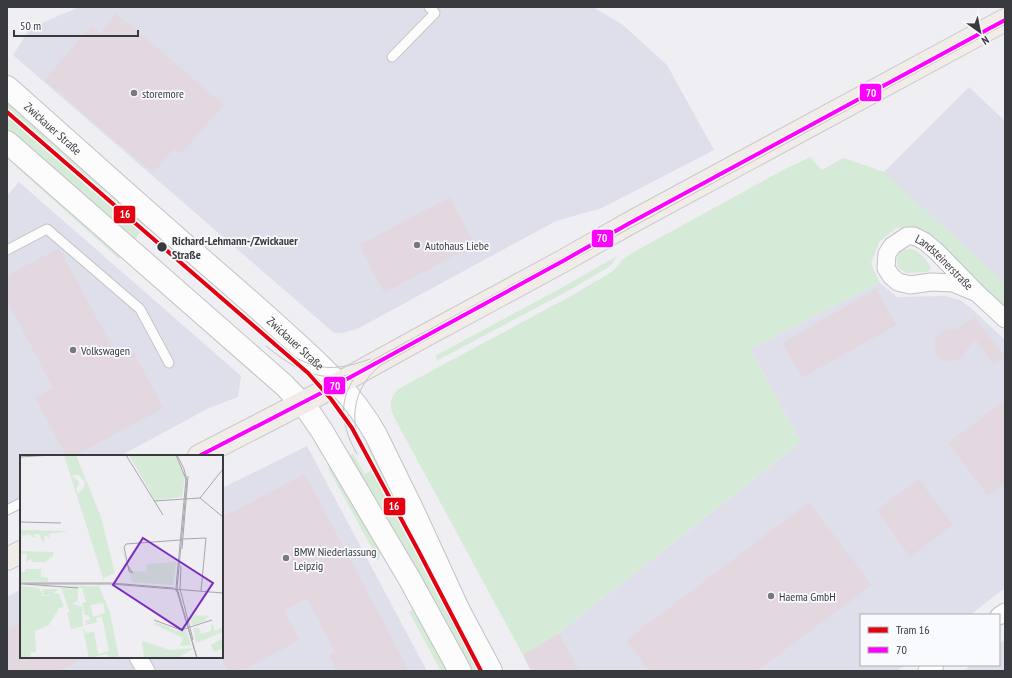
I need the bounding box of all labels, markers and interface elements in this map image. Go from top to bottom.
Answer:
scale bar [14,12,138,38]
north arrow [960,12,1000,52]
text: 50 m [20,18,41,33]
text: N [979,33,992,48]
line badge: 70 [859,83,882,102]
place label: storemore [142,86,184,101]
text: 70 [866,86,876,100]
marker: storemore [129,88,139,98]
street label: Zwickauer Straße [22,99,85,158]
line badge: 16 [113,205,136,224]
text: 16 [120,207,130,221]
line badge: 70 [591,229,614,248]
text: 70 [597,231,607,245]
street label: Landsteinerstraße [913,231,977,293]
place label: Richard-Lehmann-/Zwickauer Straße [172,233,298,262]
place label: Autohaus Liebe [425,238,489,253]
marker: Richard-Lehmann-/Zwickauer Straße [155,240,169,254]
marker: Autohaus Liebe [412,240,422,250]
street label: Zwickauer Straße [264,313,328,373]
place label: Volkswagen [80,343,130,358]
marker: Volkswagen [68,345,78,355]
line badge: 70 [323,376,346,395]
text: 70 [330,379,340,393]
inset map [20,455,223,658]
line badge: 16 [383,497,406,516]
text: 16 [389,499,399,513]
place label: BMW Niederlassung Leipzig [294,544,377,573]
marker: BMW Niederlassung Leipzig [281,553,291,563]
place label: Haema GmbH [779,589,836,604]
marker: Haema GmbH [766,591,776,601]
legend [860,614,1000,666]
text: Tram 16 [896,622,930,637]
text: 70 [896,642,907,657]

